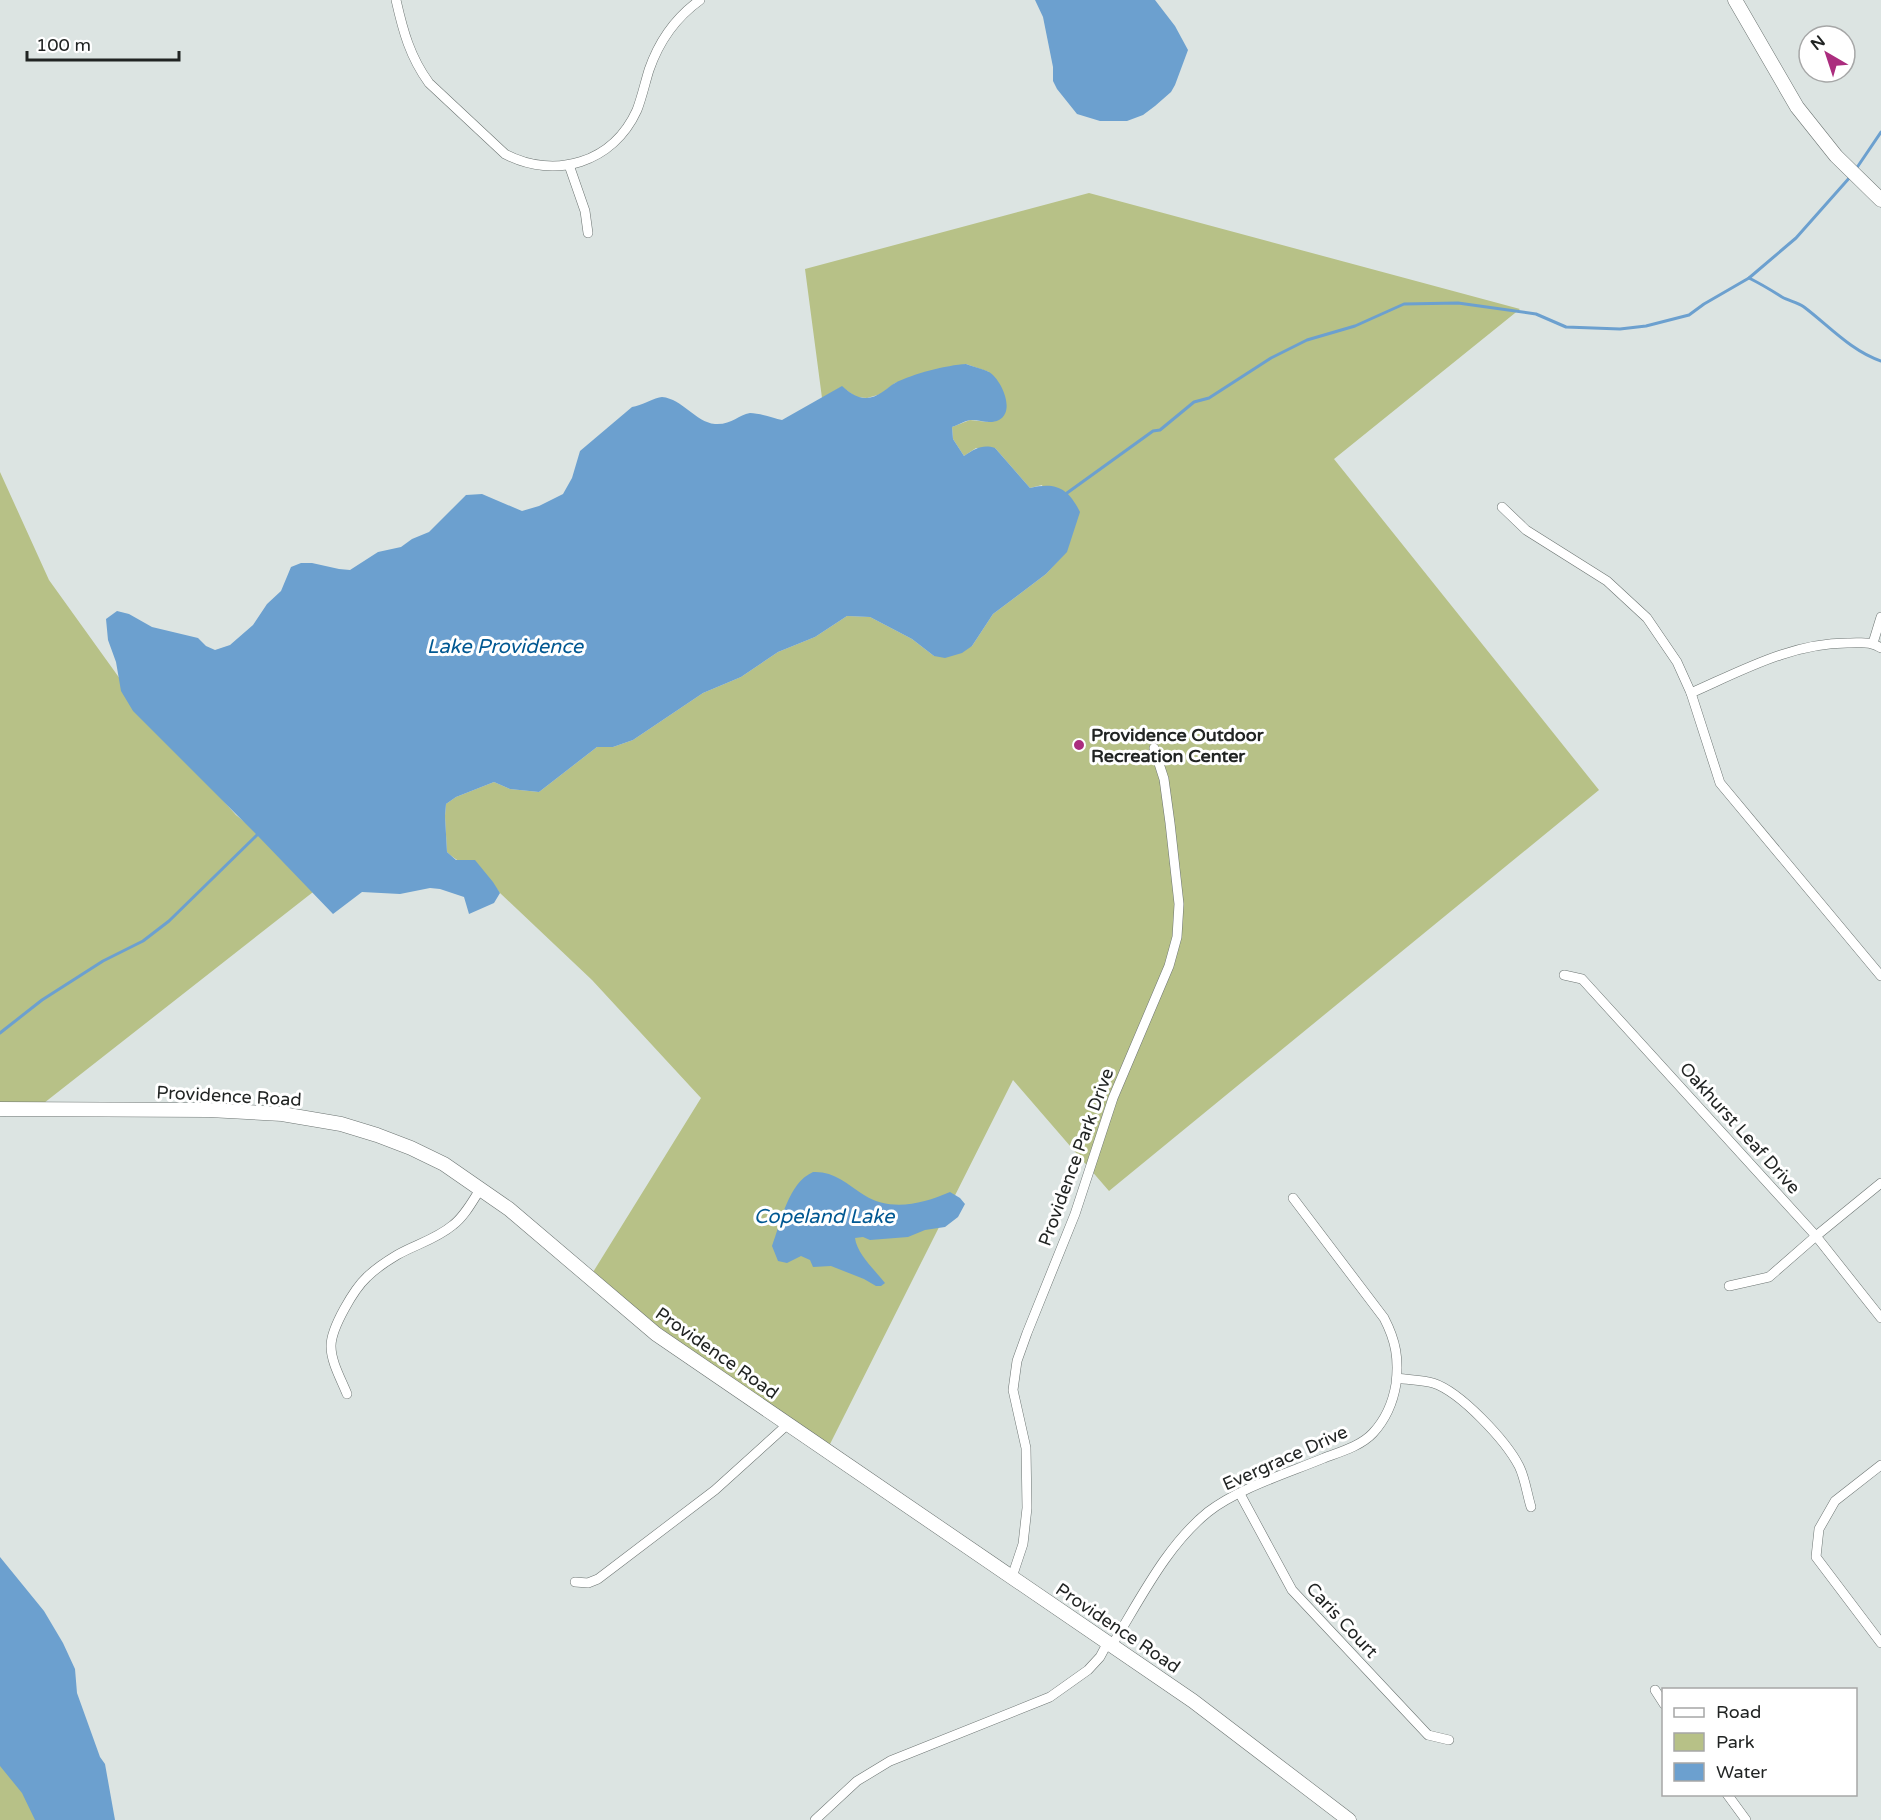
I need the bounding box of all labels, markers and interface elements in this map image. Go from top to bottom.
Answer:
scale bar [27,24,178,62]
north arrow [1797,24,1857,84]
text: N [1807,31,1829,55]
text: 100 m [36,34,91,56]
water label: Lake Providence [427,635,585,659]
place label: Providence Outdoor Recreation Center [1091,724,1265,767]
marker: Providence Outdoor Recreation Center [1072,738,1086,752]
street label: Oakhurst Leaf Drive [1675,1058,1805,1198]
street label: Providence Park Drive [1034,1065,1118,1249]
street label: Providence Road [156,1081,302,1111]
water label: Copeland Lake [754,1205,896,1229]
street label: Providence Road [651,1302,783,1404]
street label: Evergrace Drive [1219,1421,1351,1495]
street label: Providence Road [1052,1578,1184,1678]
street label: Caris Court [1301,1578,1383,1662]
legend [1662,1688,1857,1796]
text: Road [1716,1701,1761,1723]
text: Park [1716,1731,1755,1753]
text: Water [1716,1761,1767,1783]

